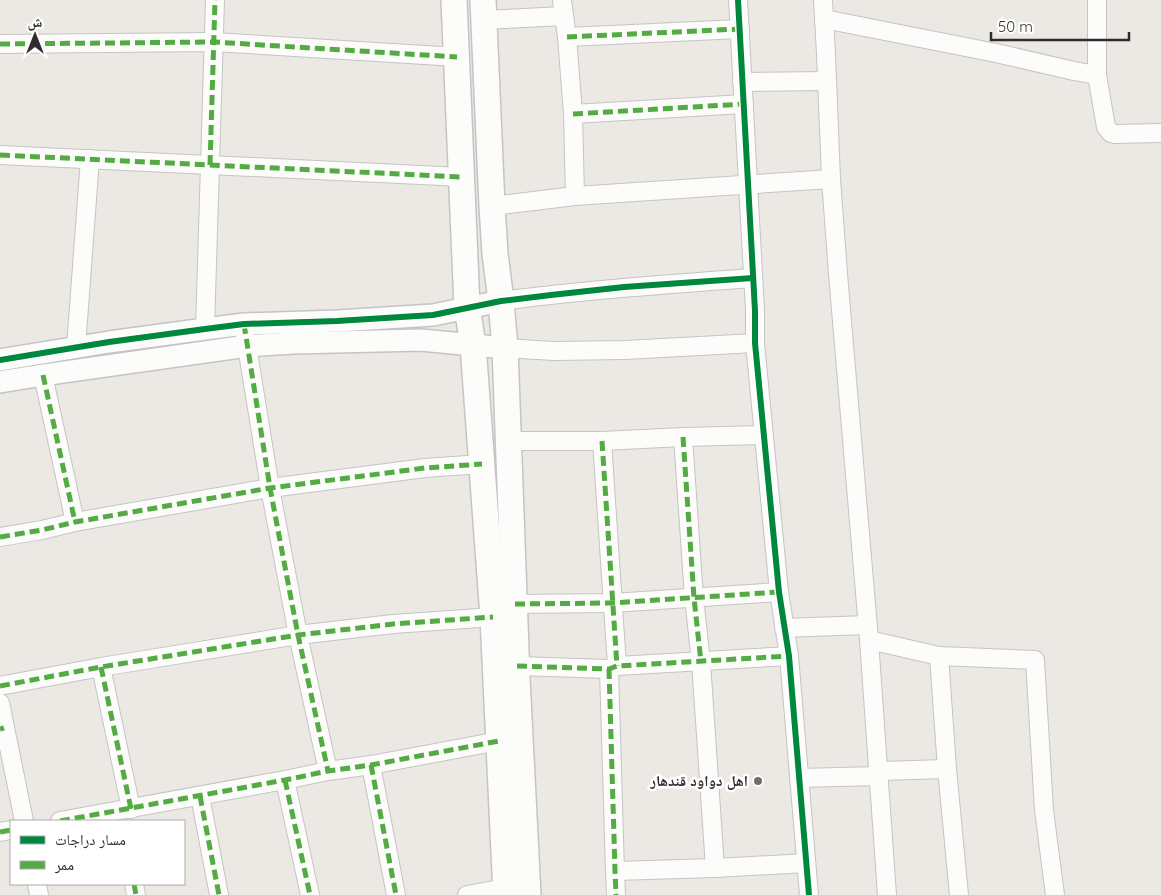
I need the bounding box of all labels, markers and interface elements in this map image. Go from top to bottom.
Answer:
north arrow [10,10,60,60]
scale bar [991,10,1128,42]
text: ش [28,13,43,31]
text: 50 m [998,17,1033,36]
place label: اهل دواود قندهار [649,771,748,790]
marker: اهل دواود قندهار [752,775,764,787]
legend [10,820,185,885]
text: مسار دراجات [55,830,126,849]
text: ممر [54,855,74,874]

